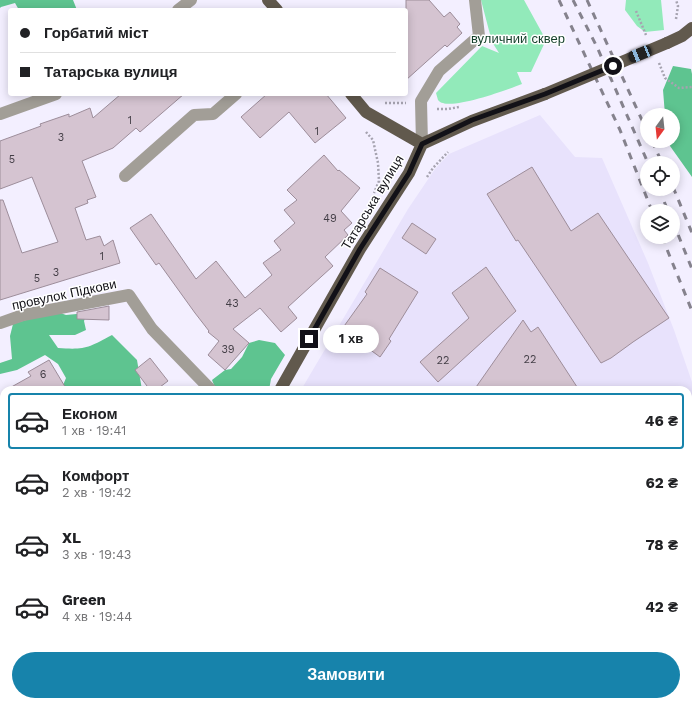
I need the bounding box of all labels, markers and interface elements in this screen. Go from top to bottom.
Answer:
text: Горбатий міст [44,24,149,42]
park label: вуличний сквер [471,31,565,46]
car [627,44,653,64]
route start [604,57,622,75]
text: Татарська вулиця [44,63,177,81]
north arrow [640,108,680,148]
map controls [640,108,680,244]
house number: 1 [128,114,132,127]
house number: 1 [315,125,319,138]
house number: 3 [58,131,64,144]
street label: Татарська вулиця [338,152,407,252]
house number: 5 [9,153,15,166]
button: locate [640,156,680,196]
button: layers [640,204,680,244]
house number: 49 [323,212,337,225]
house number: 1 [100,250,104,263]
house number: 3 [53,266,59,279]
house number: 5 [34,272,40,285]
street label: провулок Підкови [10,276,118,313]
house number: 43 [225,297,239,310]
callout: 1 хв [323,325,379,353]
route end [300,330,318,348]
text: 1 хв [339,331,363,346]
house number: 39 [221,343,235,356]
house number: 22 [524,353,536,366]
house number: 22 [437,354,449,367]
house number: 6 [40,368,47,381]
icon: car [14,403,50,439]
text: Економ [62,405,118,423]
text: 46 ₴ [645,412,678,430]
text: 1 хв · 19:41 [62,423,126,438]
icon: car [14,465,50,501]
text: Комфорт [62,467,129,485]
text: 62 ₴ [646,474,678,492]
text: 2 хв · 19:42 [62,485,131,500]
icon: car [14,527,50,563]
text: XL [62,529,81,547]
text: 78 ₴ [645,536,678,554]
text: 3 хв · 19:43 [62,547,131,562]
icon: car [14,589,50,625]
text: Green [62,591,106,609]
text: 42 ₴ [645,598,678,616]
text: 4 хв · 19:44 [62,609,132,624]
button: Замовити [12,652,680,698]

